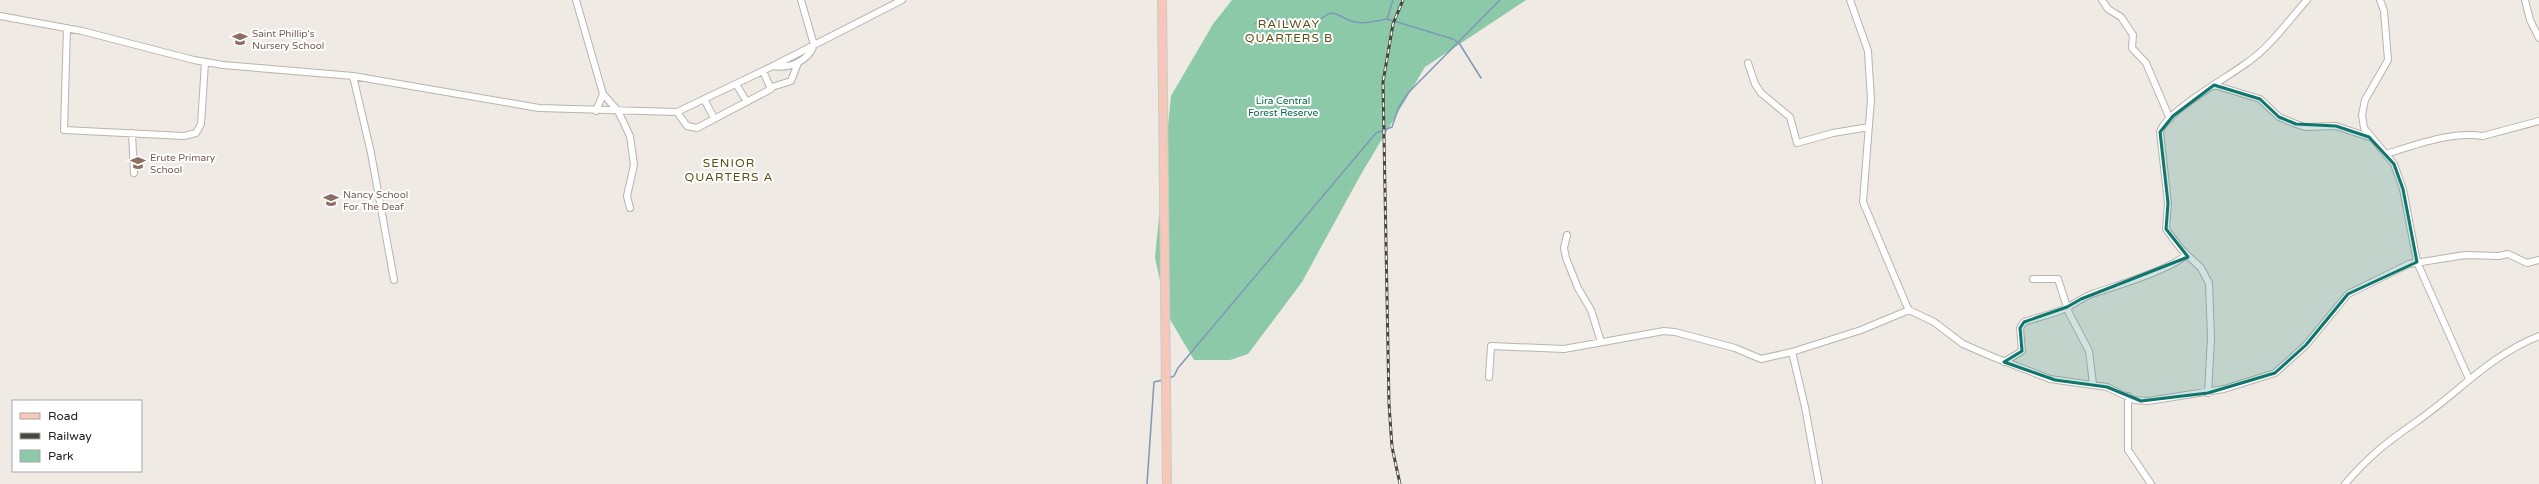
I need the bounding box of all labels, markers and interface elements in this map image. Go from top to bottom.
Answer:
district label: RAILWAY QUARTERS B [1245,17,1333,45]
place label: Saint Phillip's Nursery School [252,28,324,52]
school or university icon: Saint Phillip's Nursery School [231,30,249,48]
park label: Lira Central Forest Reserve [1248,95,1318,119]
place label: Erute Primary School [150,152,216,176]
school or university icon: Erute Primary School [129,154,147,172]
district label: SENIOR QUARTERS A [684,156,774,184]
place label: Nancy School For The Deaf [343,189,408,213]
school or university icon: Nancy School For The Deaf [322,191,340,209]
legend [12,400,142,472]
text: Road [48,409,78,423]
text: Railway [48,429,92,443]
text: Park [48,449,74,463]

